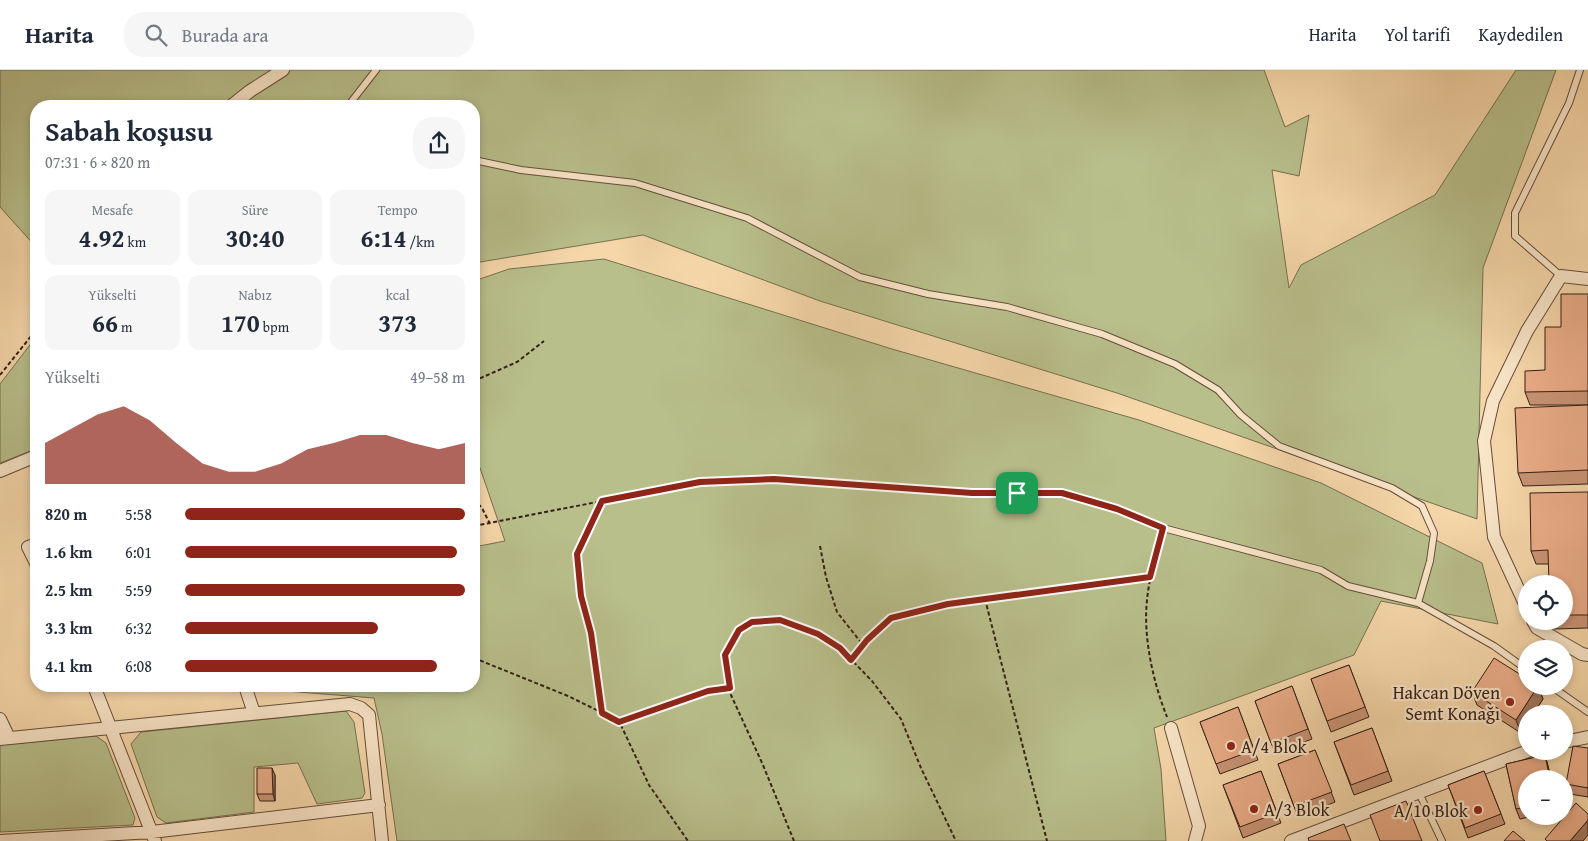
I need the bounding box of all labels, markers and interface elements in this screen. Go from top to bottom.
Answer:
search box [124,12,474,57]
text: Harita [25,17,94,52]
icon: search [142,21,170,49]
text: Burada ara [182,21,268,49]
text: Harita [1309,21,1356,48]
text: Yol tarifi [1384,21,1451,48]
text: Kaydedilen [1479,21,1563,48]
text: Sabah koşusu [45,110,213,151]
button: share [413,117,465,169]
text: 07:31 · 6 × 820 m [45,150,150,174]
text: Mesafe [92,200,133,220]
text: Süre [242,200,268,220]
text: Tempo [378,200,418,220]
text: 4.92 [79,220,124,256]
text: 30:40 [226,220,284,256]
text: 6:14 [361,220,407,256]
text: km [124,232,146,252]
text: /km [407,232,435,252]
text: Yükselti [88,285,136,305]
text: Nabız [238,285,272,305]
text: kcal [386,285,410,305]
text: 66 [92,305,118,341]
text: 170 [221,305,260,341]
text: 373 [378,305,417,341]
text: m [118,317,133,337]
text: bpm [260,317,289,337]
text: Yükselti [45,365,100,389]
text: 49–58 m [410,365,465,389]
pin [996,472,1038,514]
icon: arrive [1003,479,1031,507]
text: 820 m [45,502,87,526]
text: 5:58 [125,502,152,526]
text: 1.6 km [45,540,92,564]
text: 6:01 [125,540,152,564]
map controls [1518,575,1573,825]
button: locate [1518,575,1573,630]
text: 2.5 km [45,578,92,602]
text: 5:59 [125,578,152,602]
text: 3.3 km [45,616,92,640]
text: 6:32 [125,616,152,640]
button: layers [1518,640,1573,695]
text: 4.1 km [45,654,92,678]
text: 6:08 [125,654,152,678]
place label: Hakcan Döven Semt Konağı [1393,679,1500,727]
marker: Hakcan Döven Semt Konağı [1504,696,1516,708]
button: + [1518,705,1573,760]
place label: A/4 Blok [1241,733,1307,760]
marker: A/4 Blok [1225,740,1237,752]
button: − [1518,770,1573,825]
place label: A/3 Blok [1264,796,1330,823]
place label: A/10 Blok [1394,797,1469,824]
marker: A/3 Blok [1248,803,1260,815]
marker: A/10 Blok [1472,804,1484,816]

